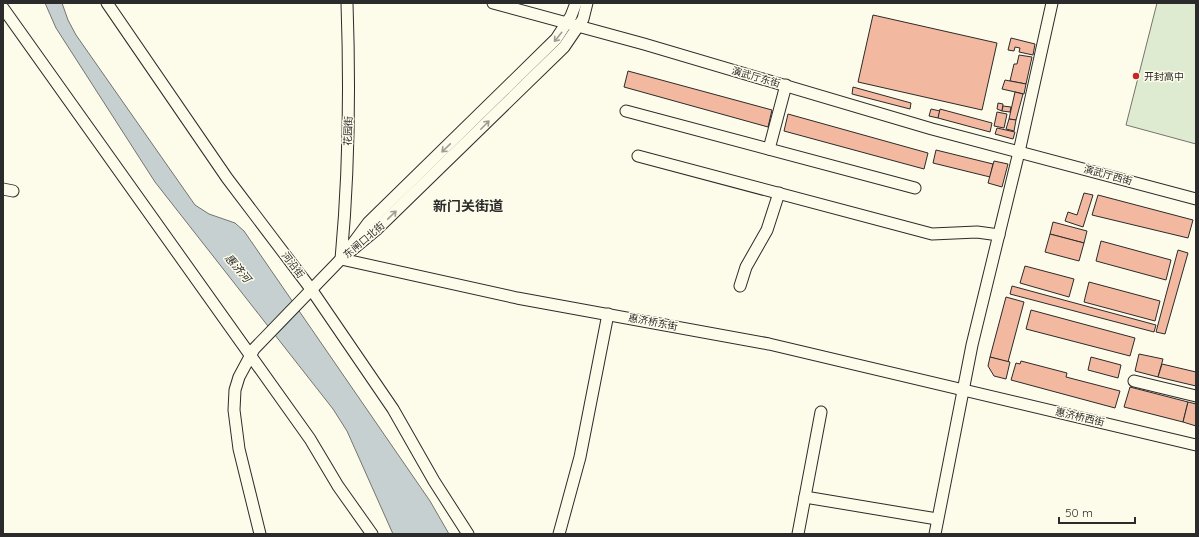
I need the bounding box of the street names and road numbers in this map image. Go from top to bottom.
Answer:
street label: 演武厅东街 [730,64,782,90]
street label: 花园街 [341,116,355,146]
street label: 演武厅西街 [1082,162,1134,188]
street label: 东闸口北街 [341,219,387,261]
street label: 河沿街 [279,249,307,281]
street label: 惠济桥东街 [627,311,679,333]
street label: 惠济桥西街 [1054,405,1106,429]

